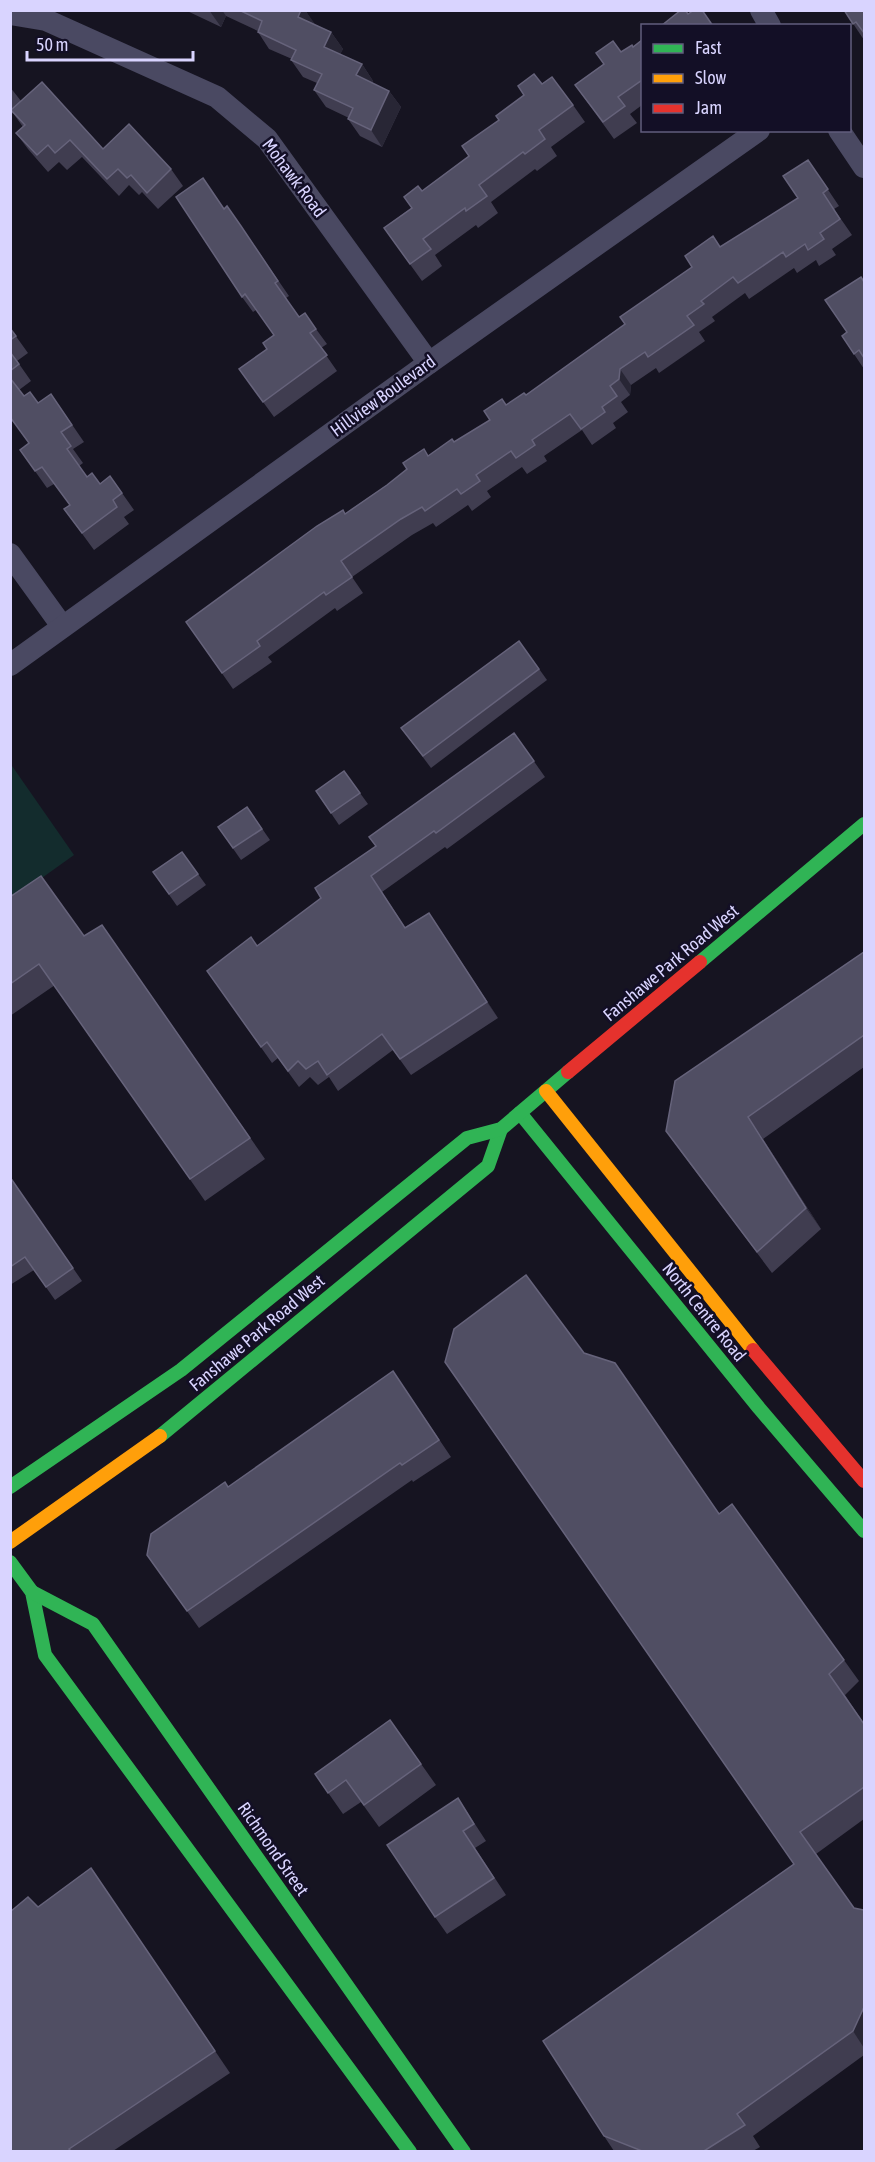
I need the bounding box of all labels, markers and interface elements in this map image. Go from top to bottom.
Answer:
scale bar [27,24,194,62]
legend [641,24,851,132]
text: 50 m [36,34,68,55]
text: Fast [695,37,722,58]
text: Slow [695,67,726,88]
text: Jam [695,97,722,118]
street label: Mohawk Road [258,134,331,221]
street label: Hillview Boulevard [326,351,439,441]
street label: Fanshawe Park Road West [599,900,743,1025]
street label: North Centre Road [658,1258,751,1365]
street label: Fanshawe Park Road West [185,1270,329,1395]
street label: Richmond Street [233,1798,313,1899]

